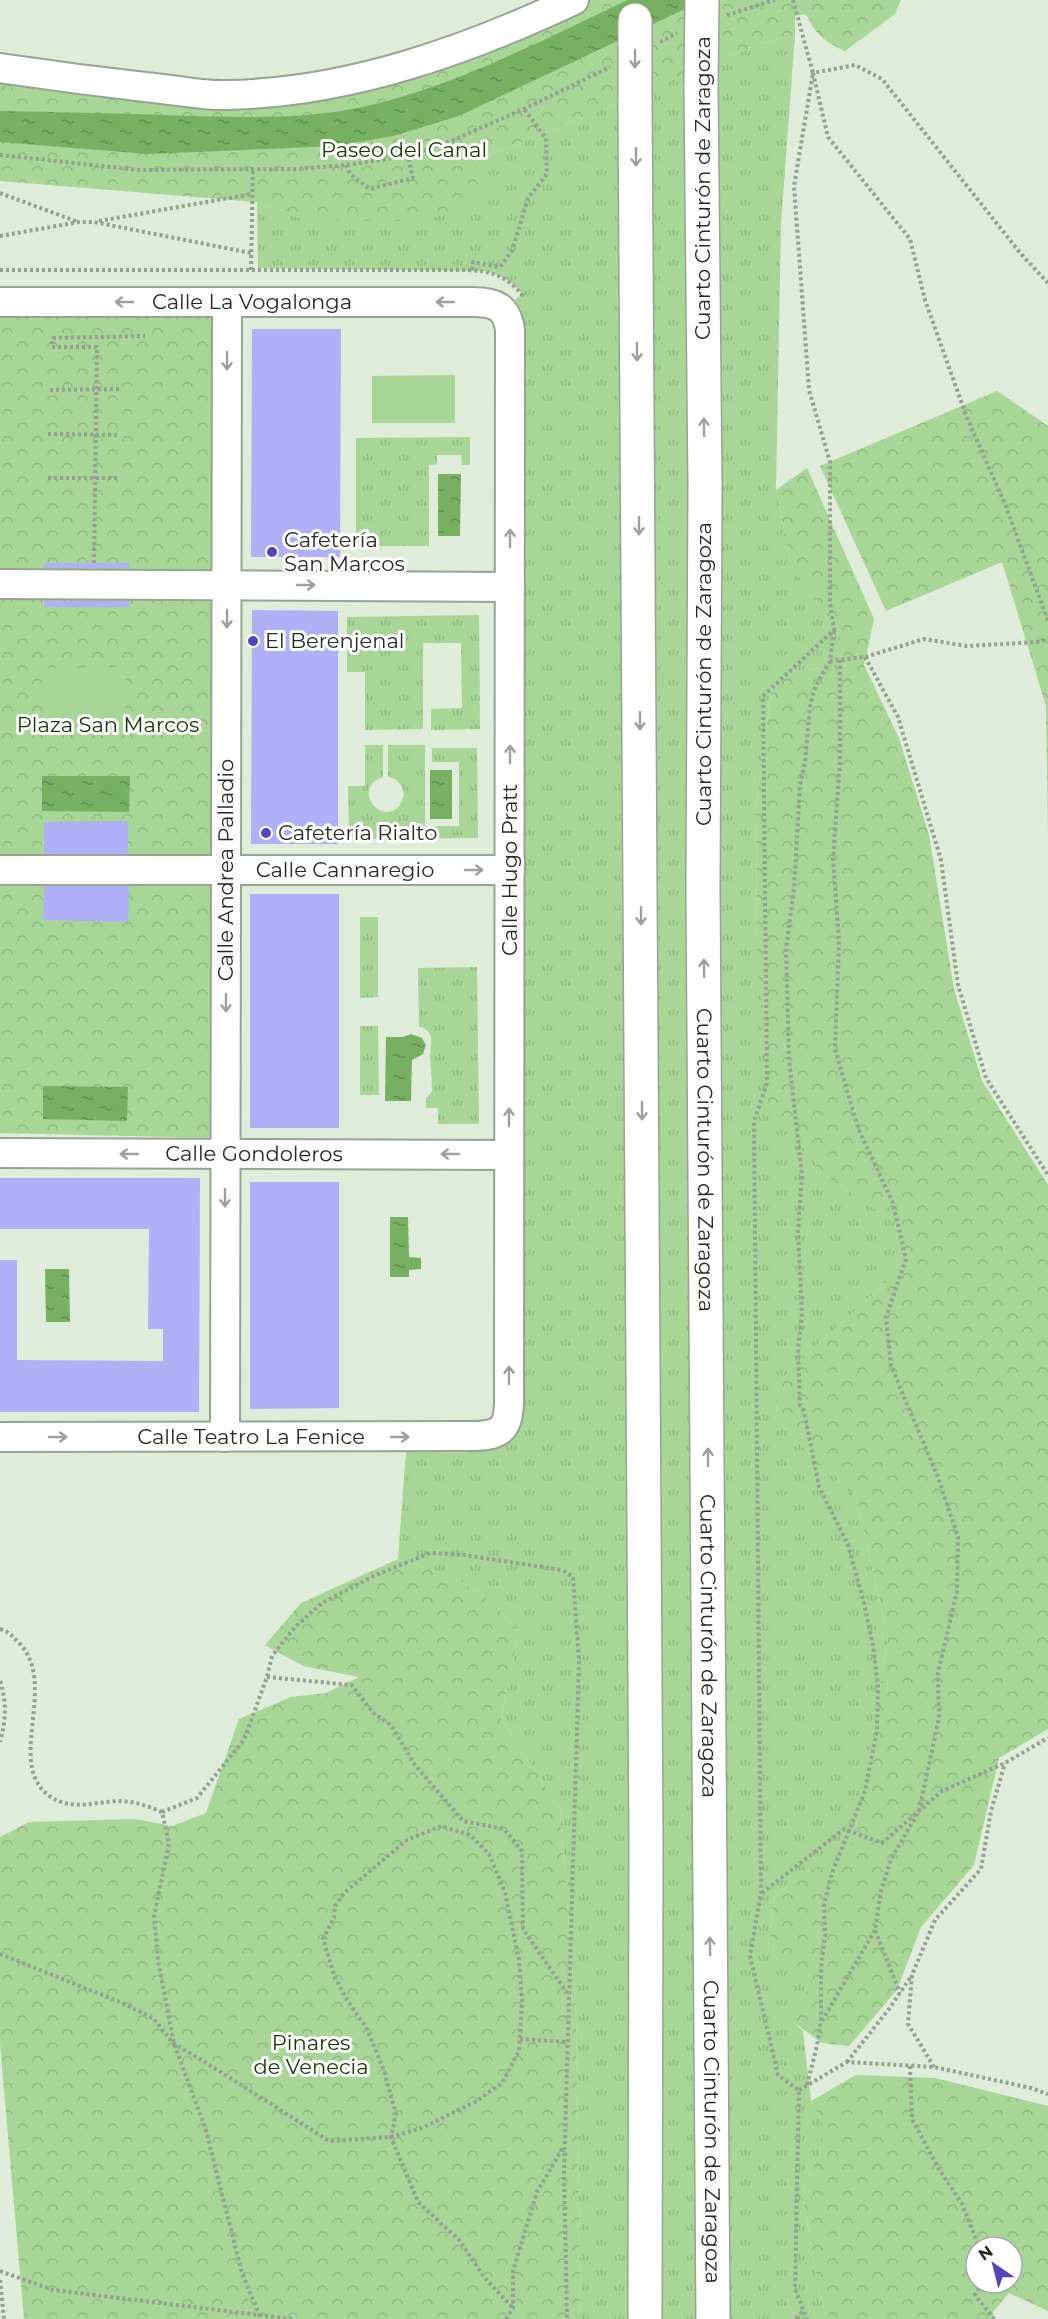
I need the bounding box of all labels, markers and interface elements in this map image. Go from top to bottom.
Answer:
street label: Cuarto Cinturón de Zaragoza [690,36,715,340]
one-way arrow [629,49,641,69]
park label: Paseo del Canal [321,137,487,162]
one-way arrow [630,147,642,167]
street label: Calle La Vogalonga [152,289,352,314]
one-way arrow [115,296,135,308]
one-way arrow [436,296,456,308]
one-way arrow [632,342,643,362]
one-way arrow [221,351,233,371]
one-way arrow [699,418,710,438]
one-way arrow [633,515,645,535]
street label: Cuarto Cinturón de Zaragoza [691,522,716,826]
place label: Cafetería San Marcos [284,527,405,576]
one-way arrow [505,528,516,548]
marker: Cafetería San Marcos [265,545,279,559]
one-way arrow [296,579,316,591]
one-way arrow [221,609,233,629]
place label: El Berenjenal [265,628,404,653]
marker: El Berenjenal [246,634,260,648]
one-way arrow [634,710,646,730]
park label: Plaza San Marcos [17,712,199,737]
one-way arrow [504,744,516,764]
street label: Calle Andrea Palladio [213,759,238,981]
street label: Calle Hugo Pratt [497,784,522,956]
place label: Cafetería Rialto [278,820,437,845]
marker: Cafetería Rialto [259,826,273,840]
street label: Calle Cannaregio [256,857,434,882]
one-way arrow [463,864,483,876]
one-way arrow [635,905,647,925]
one-way arrow [698,958,710,978]
one-way arrow [220,993,232,1013]
street label: Cuarto Cinturón de Zaragoza [692,1008,719,1312]
one-way arrow [636,1100,648,1120]
one-way arrow [503,1107,514,1127]
street label: Calle Gondoleros [165,1141,343,1166]
one-way arrow [119,1148,139,1160]
one-way arrow [440,1149,460,1160]
one-way arrow [219,1187,231,1207]
one-way arrow [503,1365,515,1385]
street label: Calle Teatro La Fenice [137,1424,365,1449]
one-way arrow [48,1431,68,1443]
one-way arrow [390,1431,410,1442]
one-way arrow [702,1447,714,1467]
street label: Cuarto Cinturón de Zaragoza [695,1494,722,1798]
one-way arrow [704,1936,716,1956]
street label: Cuarto Cinturón de Zaragoza [699,1980,726,2284]
park label: Pinares de Venecia [253,2030,369,2079]
north arrow [964,2235,1024,2295]
text: N [975,2242,996,2265]

